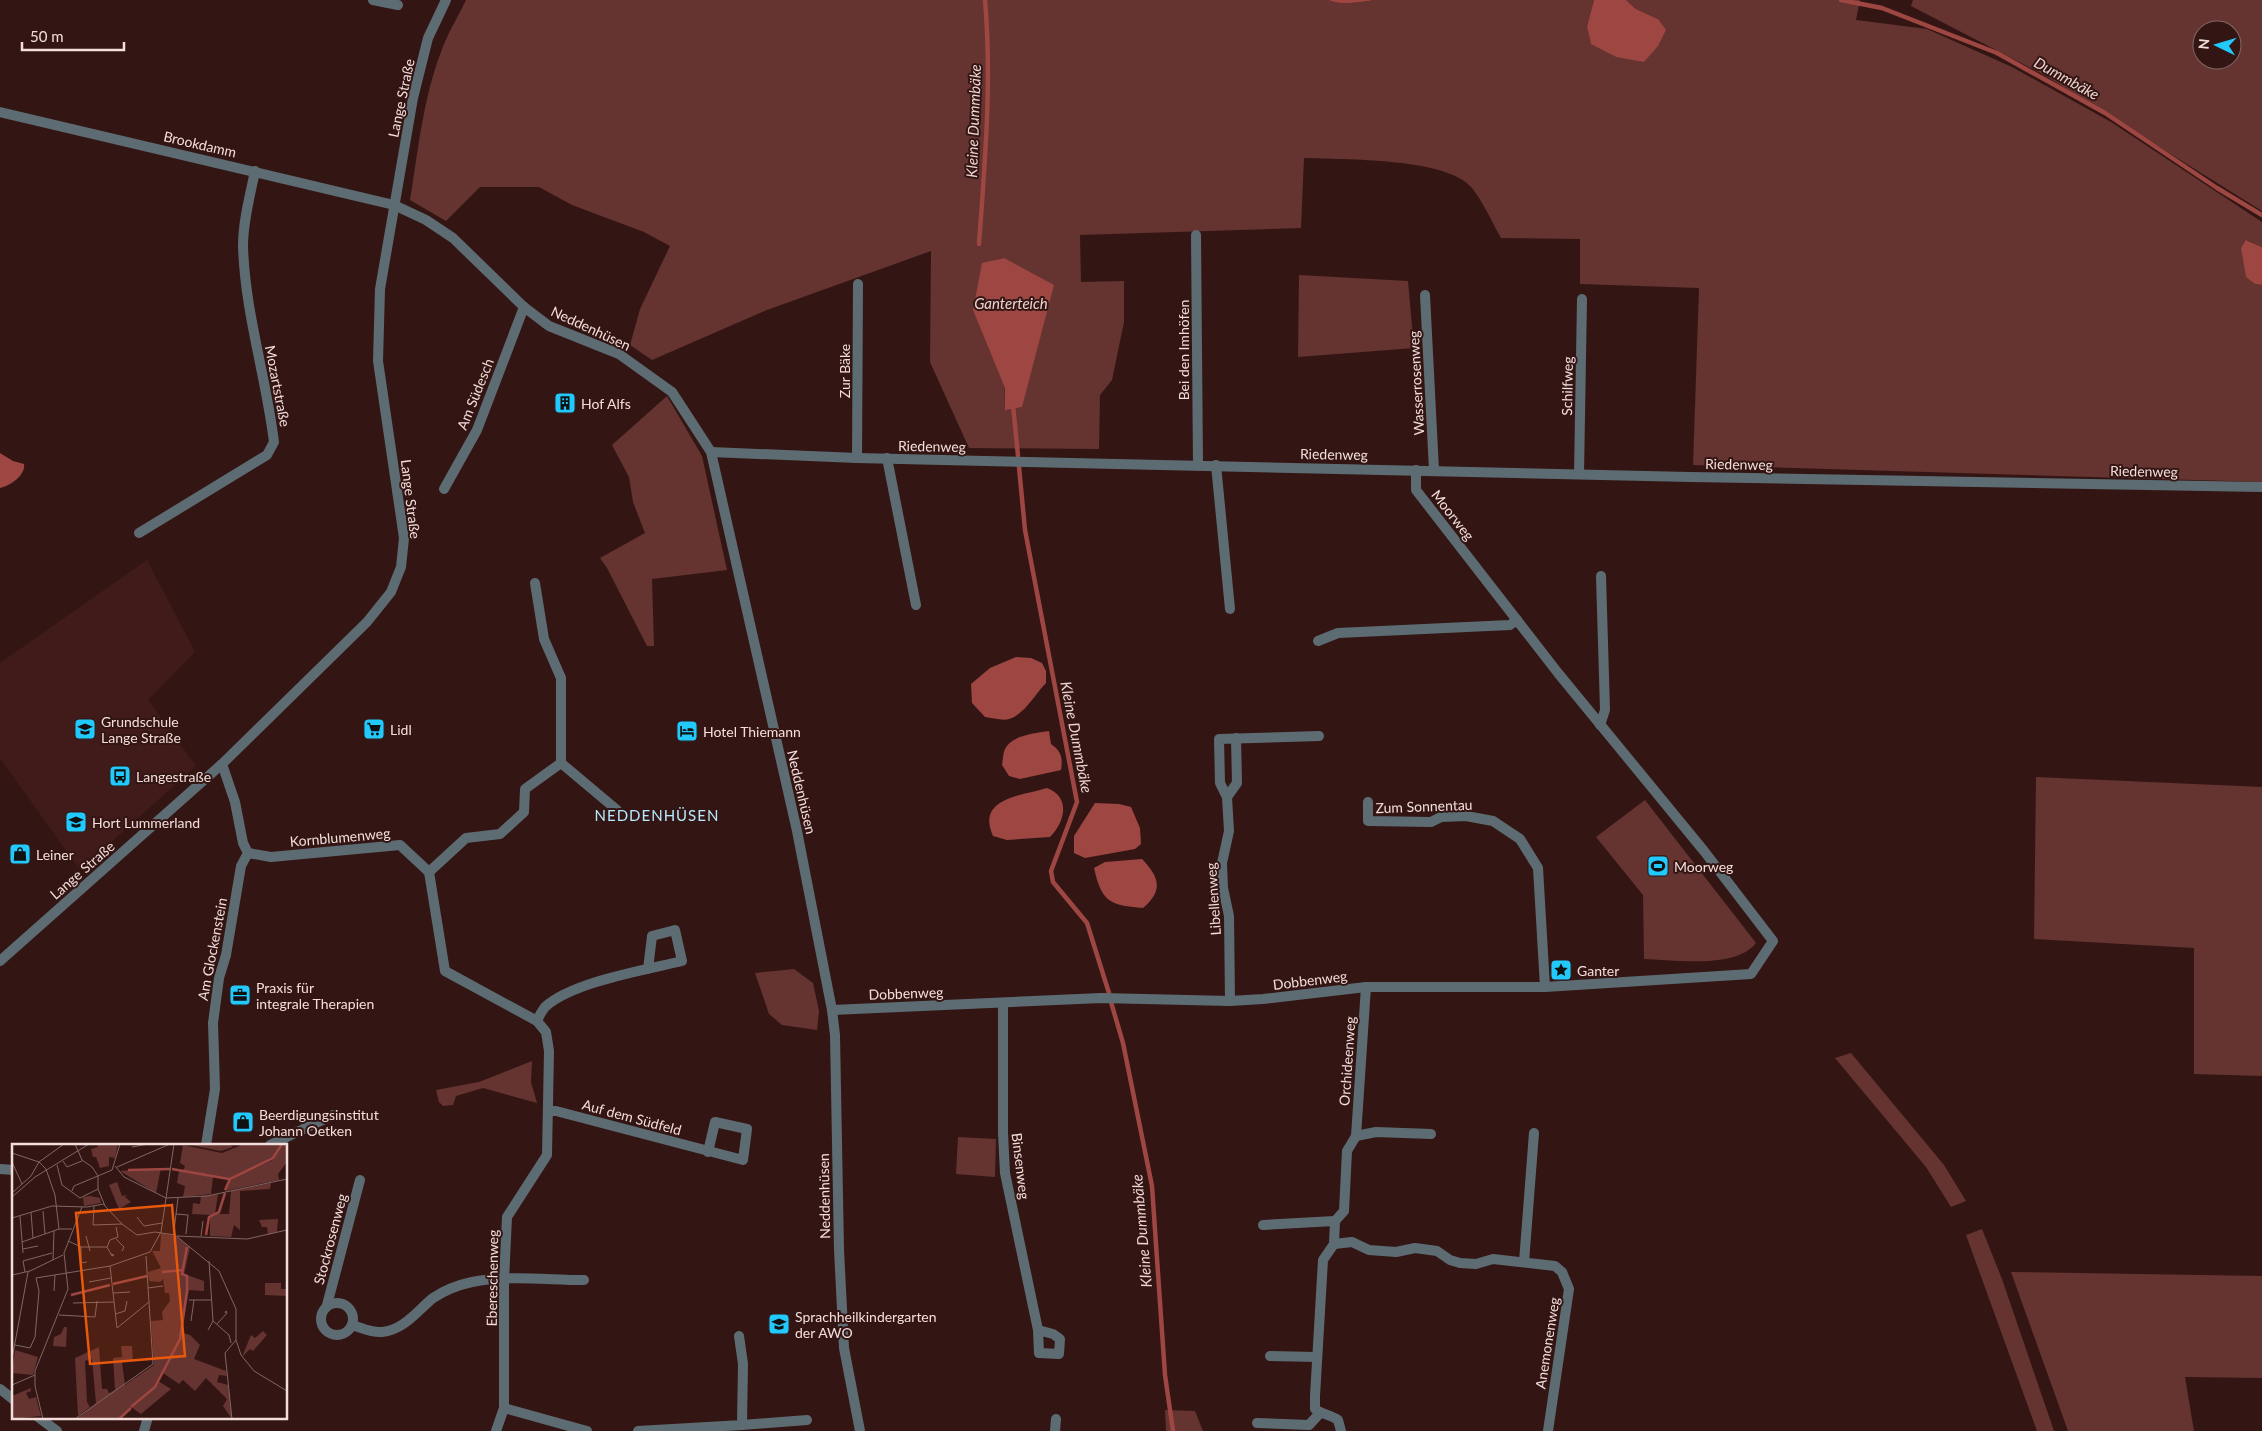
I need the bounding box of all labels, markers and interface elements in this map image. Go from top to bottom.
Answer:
scale bar [22,20,125,52]
north arrow [2192,20,2242,70]
text: 50 m [30,27,64,45]
text: N [2195,38,2212,50]
water label: Dummbäke [2031,53,2103,103]
street label: Lange Straße [384,57,418,139]
water label: Kleine Dummbäke [962,64,984,178]
street label: Brookdamm [162,127,238,161]
water label: Ganterteich [974,294,1048,312]
street label: Bei den Imhöfen [1175,300,1192,400]
street label: Neddenhüsen [549,302,633,354]
street label: Wasserrosenweg [1405,330,1427,436]
street label: Mozartstraße [262,344,294,428]
street label: Zur Bäke [836,344,853,398]
street label: Am Südesch [453,356,497,432]
street label: Schilfweg [1558,356,1576,416]
building icon: Hof Alfs [553,391,577,415]
place label: Hof Alfs [581,395,631,412]
street label: Riedenweg [898,437,966,455]
street label: Riedenweg [1300,445,1368,463]
street label: Riedenweg [1705,455,1773,473]
street label: Lange Straße [398,458,424,540]
street label: Riedenweg [2110,462,2178,480]
street label: Moorweg [1428,486,1478,544]
water label: Kleine Dummbäke [1057,680,1097,794]
place label: Grundschule Lange Straße [101,713,181,746]
school or university icon: Grundschule Lange Straße [73,717,97,741]
supermarket icon: Lidl [362,717,386,741]
hotel icon: Hotel Thiemann [675,719,699,743]
place label: Lidl [390,721,412,738]
place label: Hotel Thiemann [703,723,801,740]
street label: Neddenhüsen [784,748,820,836]
bus stop icon: Langestraße [108,764,132,788]
place label: Langestraße [136,768,211,785]
street label: Zum Sonnentau [1375,796,1473,816]
district label: NEDDENHÜSEN [595,806,719,824]
school or university icon: Hort Lummerland [64,810,88,834]
place label: Hort Lummerland [92,814,200,831]
street label: Kornblumenweg [289,824,391,850]
street label: Lange Straße [46,837,118,903]
shop icon: Leiner [8,842,32,866]
place label: Leiner [36,846,74,863]
sports icon: Moorweg [1646,854,1670,878]
place label: Moorweg [1674,858,1733,875]
street label: Libellenweg [1202,862,1224,936]
street label: Am Glockenstein [194,896,230,1002]
place icon: Ganter [1549,958,1573,982]
place label: Ganter [1577,962,1619,979]
street label: Dobbenweg [1272,967,1348,993]
place label: Praxis für integrale Therapien [256,979,374,1012]
office icon: Praxis für integrale Therapien [228,983,252,1007]
street label: Dobbenweg [868,983,944,1003]
street label: Orchideenweg [1335,1016,1359,1106]
street label: Auf dem Südfeld [581,1096,683,1138]
place label: Beerdigungsinstitut Johann Oetken [259,1106,379,1139]
shop icon: Beerdigungsinstitut Johann Oetken [231,1110,255,1134]
street label: Binsenweg [1008,1132,1034,1200]
inset map [12,1144,288,1418]
street label: Neddenhüsen [815,1153,833,1239]
water label: Kleine Dummbäke [1127,1174,1155,1288]
street label: Stockrosenweg [310,1192,350,1286]
street label: Ebereschenweg [483,1229,501,1327]
street label: Anemonenweg [1531,1296,1563,1390]
place label: Sprachheilkindergarten der AWO [795,1308,937,1341]
school or university icon: Sprachheilkindergarten der AWO [767,1312,791,1336]

